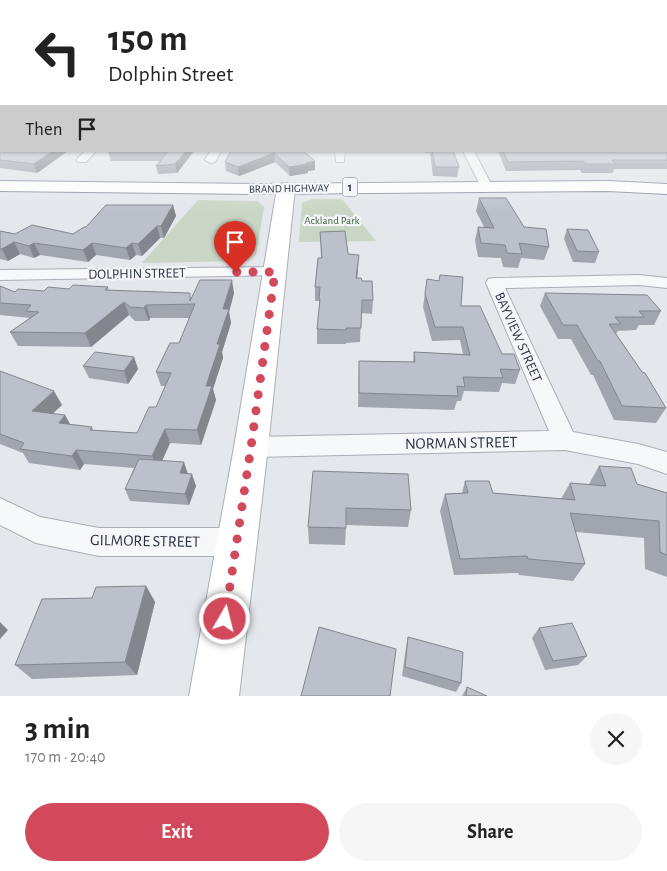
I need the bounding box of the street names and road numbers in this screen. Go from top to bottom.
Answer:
road number: 1 [342,178,358,196]
street label: BRAND HIGHWAY [249,182,329,195]
street label: DOLPHIN STREET [88,266,186,282]
street label: BAYVIEW STREET [492,290,544,385]
street label: NORMAN STREET [405,434,518,452]
street label: GILMORE STREET [90,532,200,550]

